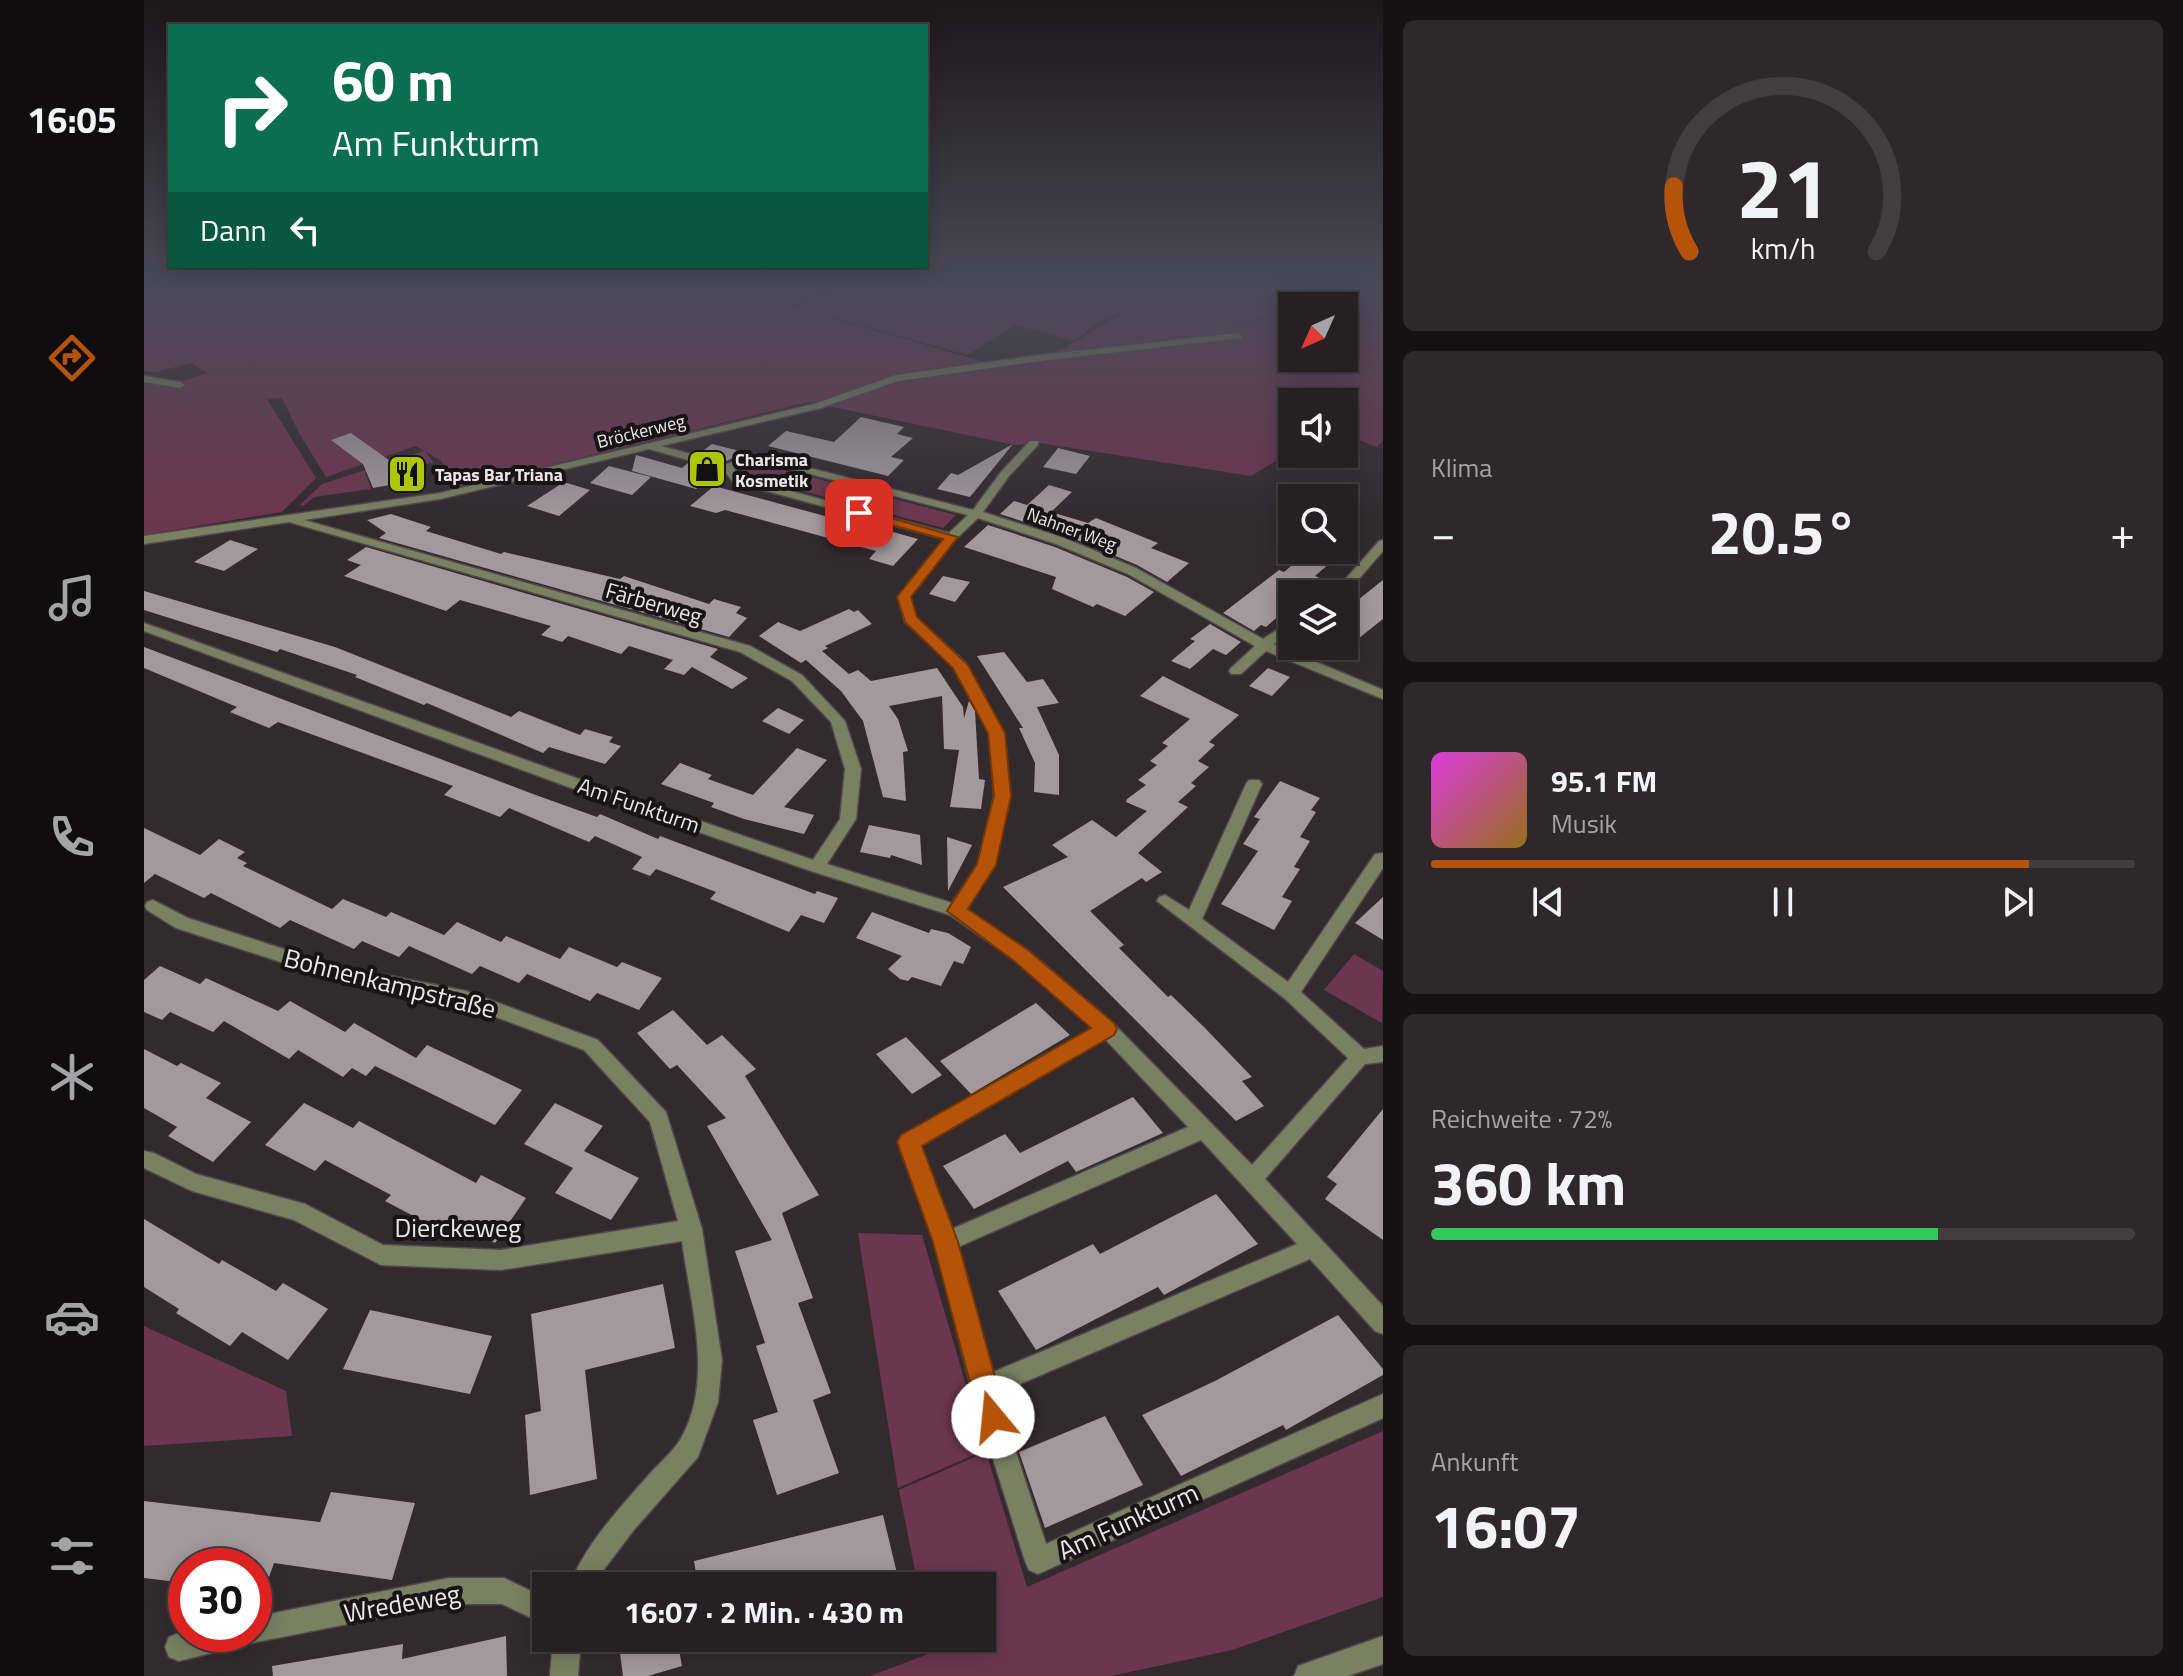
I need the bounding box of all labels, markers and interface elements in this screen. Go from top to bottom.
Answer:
text: 60 m [332,38,454,123]
icon: right [200,56,304,160]
text: 16:05 [27,92,117,147]
text: Am Funkturm [332,115,540,170]
text: 21 [1736,123,1830,249]
text: Dann [200,207,267,253]
icon: left [283,208,327,252]
text: km/h [1751,227,1815,270]
north arrow [1278,292,1358,372]
map controls [1278,292,1358,660]
icon: directions [44,330,100,386]
button: sound [1278,388,1358,468]
street label: Bröckerweg [594,407,688,455]
place label: Charisma Kosmetik [735,446,809,494]
shop icon: Charisma Kosmetik [686,448,728,490]
text: Klima [1431,448,1492,487]
restaurant icon: Tapas Bar Triana [386,453,428,495]
place label: Tapas Bar Triana [435,461,563,488]
pin [825,479,893,547]
button: search [1278,484,1358,564]
text: 20.5° [1708,486,1858,577]
icon: arrive [837,491,881,535]
text: − [1431,499,1456,566]
text: + [2110,499,2135,566]
street label: Nahner Weg [1023,500,1121,558]
icon: music [44,570,100,626]
street label: Färberweg [602,573,706,633]
button: layers [1278,580,1358,660]
text: 95.1 FM [1551,758,1657,804]
street label: Am Funkturm [573,768,705,842]
text: Musik [1551,804,1617,843]
icon: phone [44,809,100,865]
icon: previous [1526,880,1570,924]
icon: pause [1761,880,1805,924]
icon: next [1996,880,2040,924]
street label: Bohnenkampstraße [280,938,500,1028]
icon: climate [44,1049,100,1105]
text: Reichweite · 72% [1431,1099,1612,1138]
text: 360 km [1431,1137,1626,1228]
street label: Dierckeweg [395,1208,521,1247]
icon: car [44,1289,100,1345]
position arrow [951,1375,1035,1459]
text: Ankunft [1431,1442,1518,1481]
street label: Am Funkturm [1052,1473,1204,1569]
text: 16:07 [1431,1480,1581,1571]
icon: filters [44,1528,100,1584]
speed limit sign: 30 [168,1548,272,1652]
street label: Wredeweg [341,1574,463,1632]
text: 16:07 · 2 Min. · 430 m [624,1589,904,1635]

